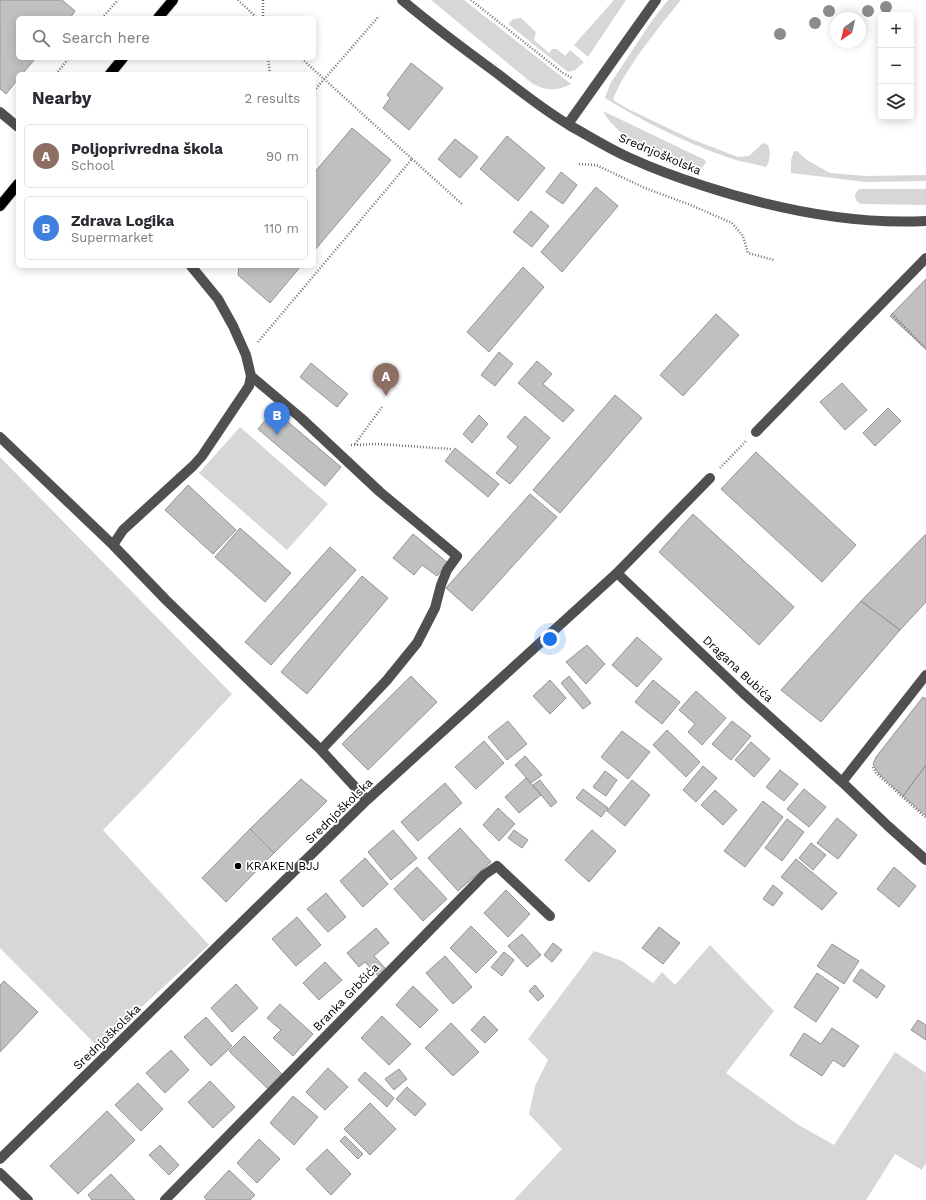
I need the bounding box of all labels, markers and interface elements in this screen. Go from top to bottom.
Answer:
north arrow [830,12,866,48]
map controls [878,12,914,120]
button: + [878,12,914,48]
search box [16,16,316,60]
icon: search [30,27,52,49]
text: Search here [62,29,150,47]
button: − [878,48,914,84]
button: layers [878,84,914,120]
text: Nearby [32,88,91,108]
text: 2 results [245,91,300,106]
street label: Srednjoškolska [617,130,704,178]
text: Poljoprivredna škola [71,140,223,158]
text: A [42,149,50,164]
text: 90 m [266,149,299,164]
text: School [71,158,114,173]
text: Zdrava Logika [71,212,174,230]
text: B [42,221,50,236]
text: 110 m [264,221,299,236]
text: Supermarket [71,230,153,245]
pin: A [373,363,399,396]
pin: B [264,402,290,435]
your location [540,629,560,649]
street label: Dragana Bubića [700,633,776,705]
street label: Srednjoškolska [302,775,376,847]
place label: KRAKEN BJJ [246,859,320,873]
marker: KRAKEN BJJ [233,861,243,871]
street label: Branka Grbčića [310,960,382,1034]
street label: Srednjoškolska [70,1001,144,1073]

